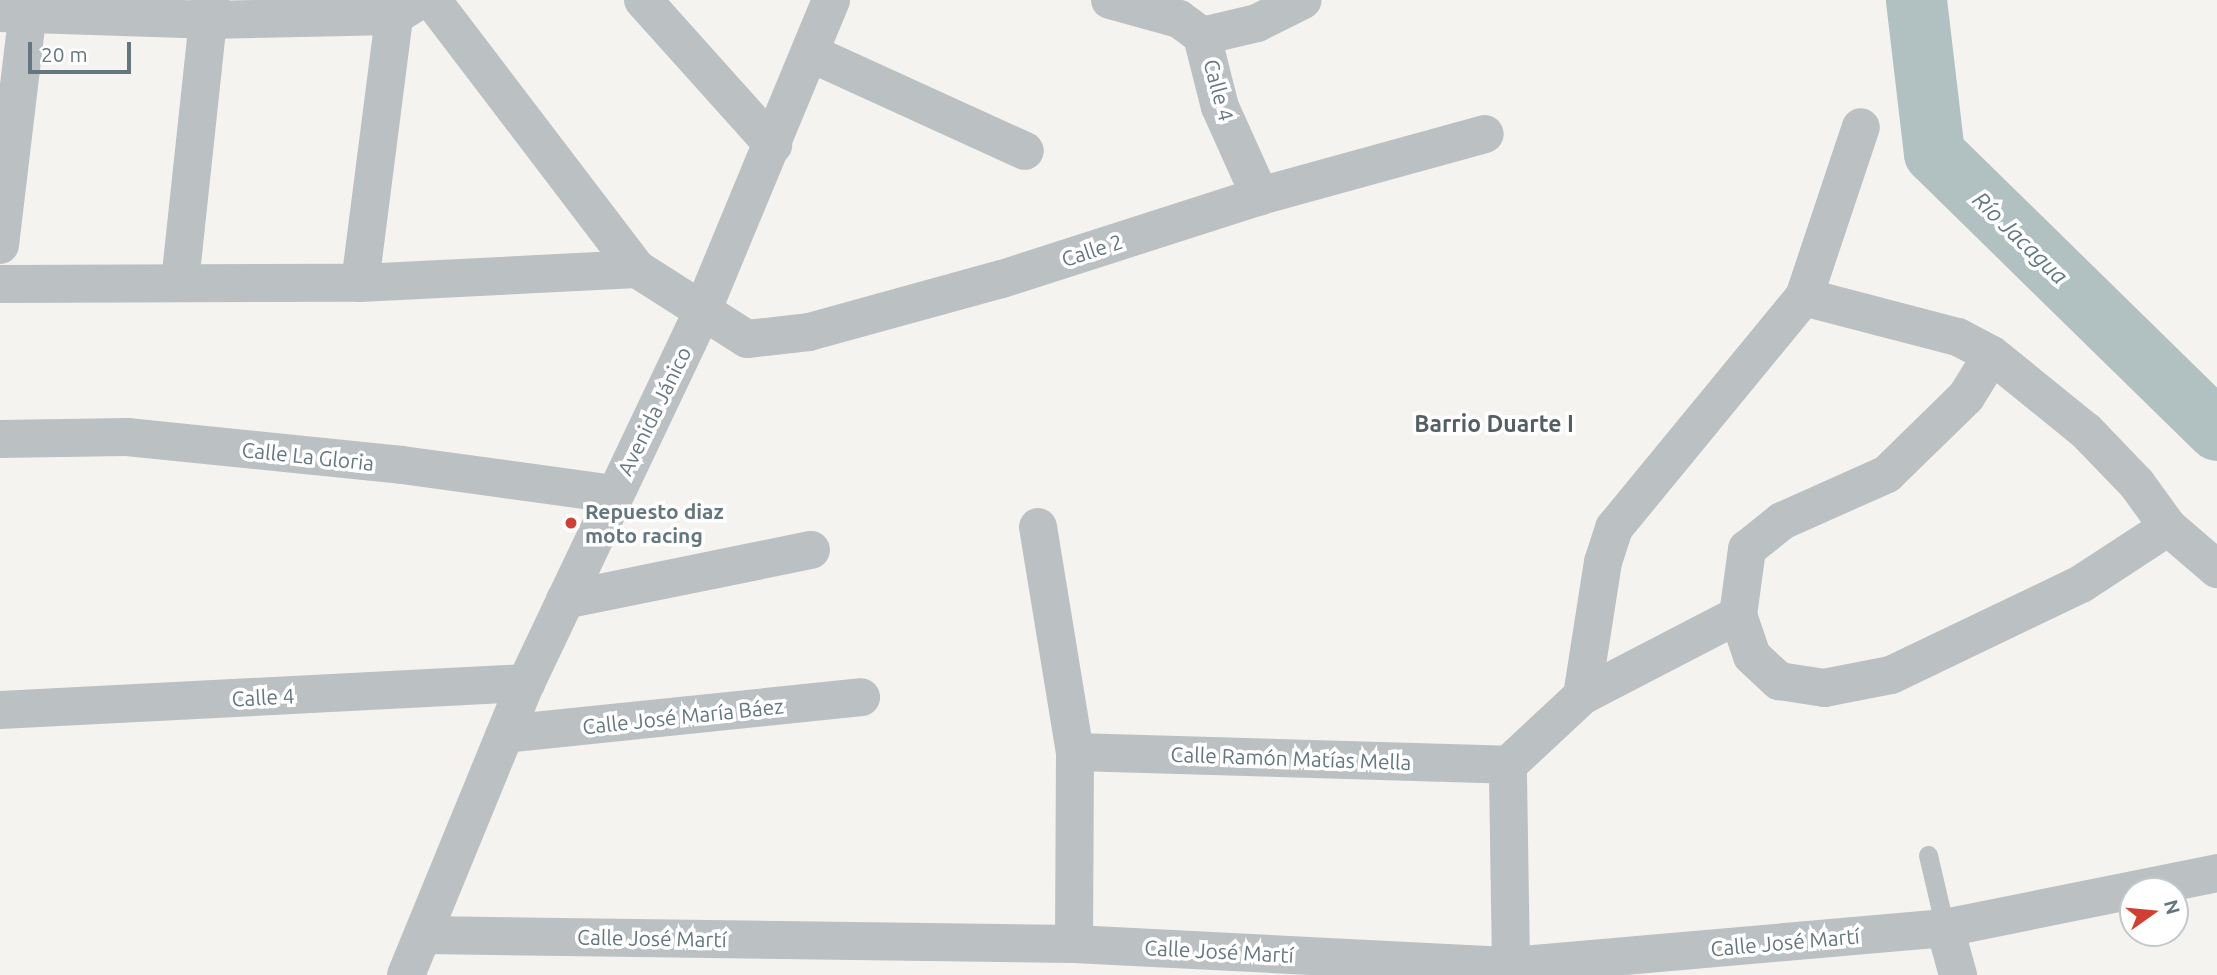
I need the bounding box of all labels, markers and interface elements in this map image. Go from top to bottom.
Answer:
scale bar [32,28,135,72]
text: 20 m [41,42,88,66]
street label: Calle 4 [1199,56,1239,124]
water label: Río Jacagua [1967,186,2073,290]
street label: Calle 2 [1058,228,1126,272]
street label: Avenida Jánico [612,342,696,480]
district label: Barrio Duarte I [1414,410,1574,438]
street label: Calle La Gloria [241,437,375,475]
place label: Repuesto diaz moto racing [585,498,724,548]
marker: Repuesto diaz moto racing [563,515,579,531]
street label: Calle 4 [231,683,295,711]
street label: Calle José María Báez [581,693,785,739]
street label: Calle Ramón Matías Mella [1170,741,1412,775]
north arrow [2119,877,2189,947]
text: N [2160,897,2185,917]
street label: Calle José Martí [1709,923,1861,961]
street label: Calle José Martí [577,924,727,952]
street label: Calle José Martí [1144,935,1294,967]

